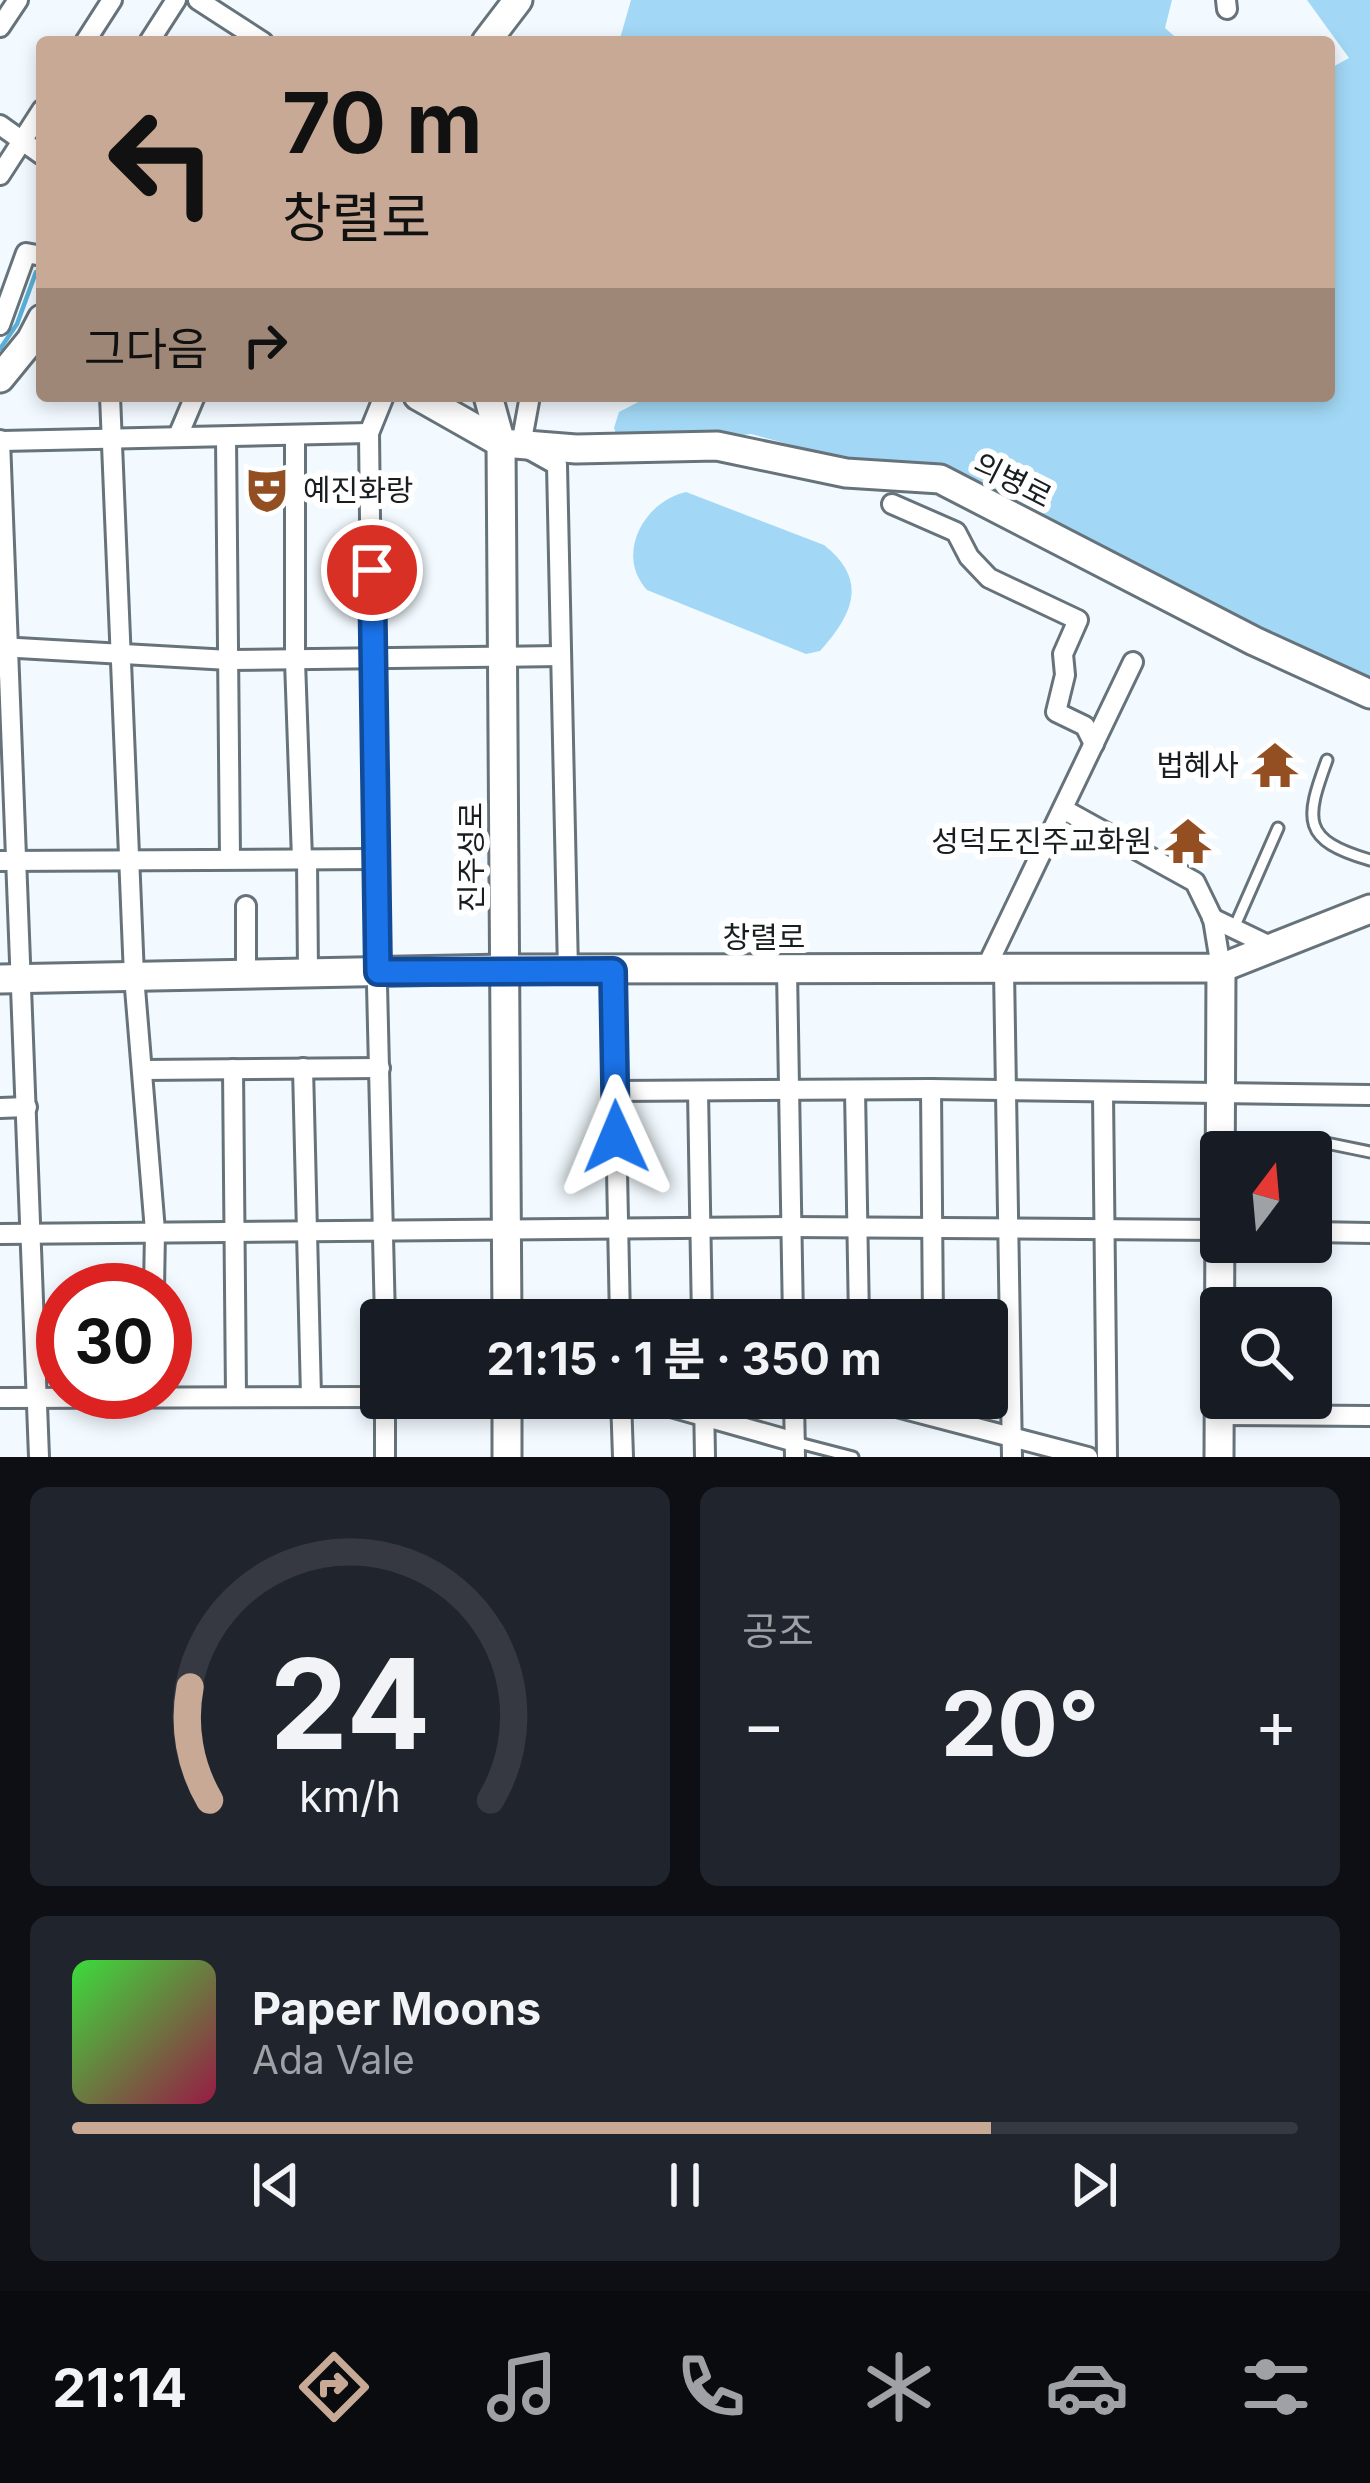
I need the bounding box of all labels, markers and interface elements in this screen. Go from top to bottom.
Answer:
text: 70 m [282,72,483,173]
icon: left [84,84,240,240]
text: 창렬로 [282,185,431,250]
icon: right [232,312,298,378]
text: 그다음 [84,321,208,376]
street label: 의병로 [968,445,1058,515]
theatre icon: 예진화랑 [242,465,292,515]
place label: 예진화랑 [303,472,413,508]
pin [321,519,423,621]
icon: arrive [339,537,405,603]
temple icon: 법혜사 [1250,740,1300,790]
place label: 법혜사 [1156,747,1239,783]
street label: 진주성로 [453,802,489,912]
temple icon: 성덕도진주교화원 [1163,816,1213,866]
place label: 성덕도진주교화원 [931,823,1152,859]
street label: 창렬로 [723,919,805,955]
position arrow [553,1074,679,1200]
north arrow [1200,1131,1332,1263]
map controls [1200,1131,1332,1419]
speed limit sign: 30 [36,1263,192,1419]
button: search [1200,1287,1332,1419]
text: 21:15 · 1 분 · 350 m [487,1331,881,1386]
text: 공조 [742,1607,814,1654]
text: 24 [269,1628,431,1779]
text: 20° [941,1669,1099,1778]
text: − [742,1684,786,1764]
text: + [1254,1684,1298,1764]
text: km/h [299,1769,401,1821]
text: Paper Moons [252,1981,541,2036]
text: Ada Vale [252,2036,415,2083]
icon: previous [243,2152,309,2218]
icon: pause [652,2152,718,2218]
icon: next [1061,2152,1127,2218]
icon: directions [292,2345,376,2429]
icon: music [480,2345,564,2429]
icon: phone [669,2345,753,2429]
icon: climate [857,2345,941,2429]
icon: car [1045,2345,1129,2429]
icon: filters [1234,2345,1318,2429]
text: 21:14 [52,2355,187,2420]

